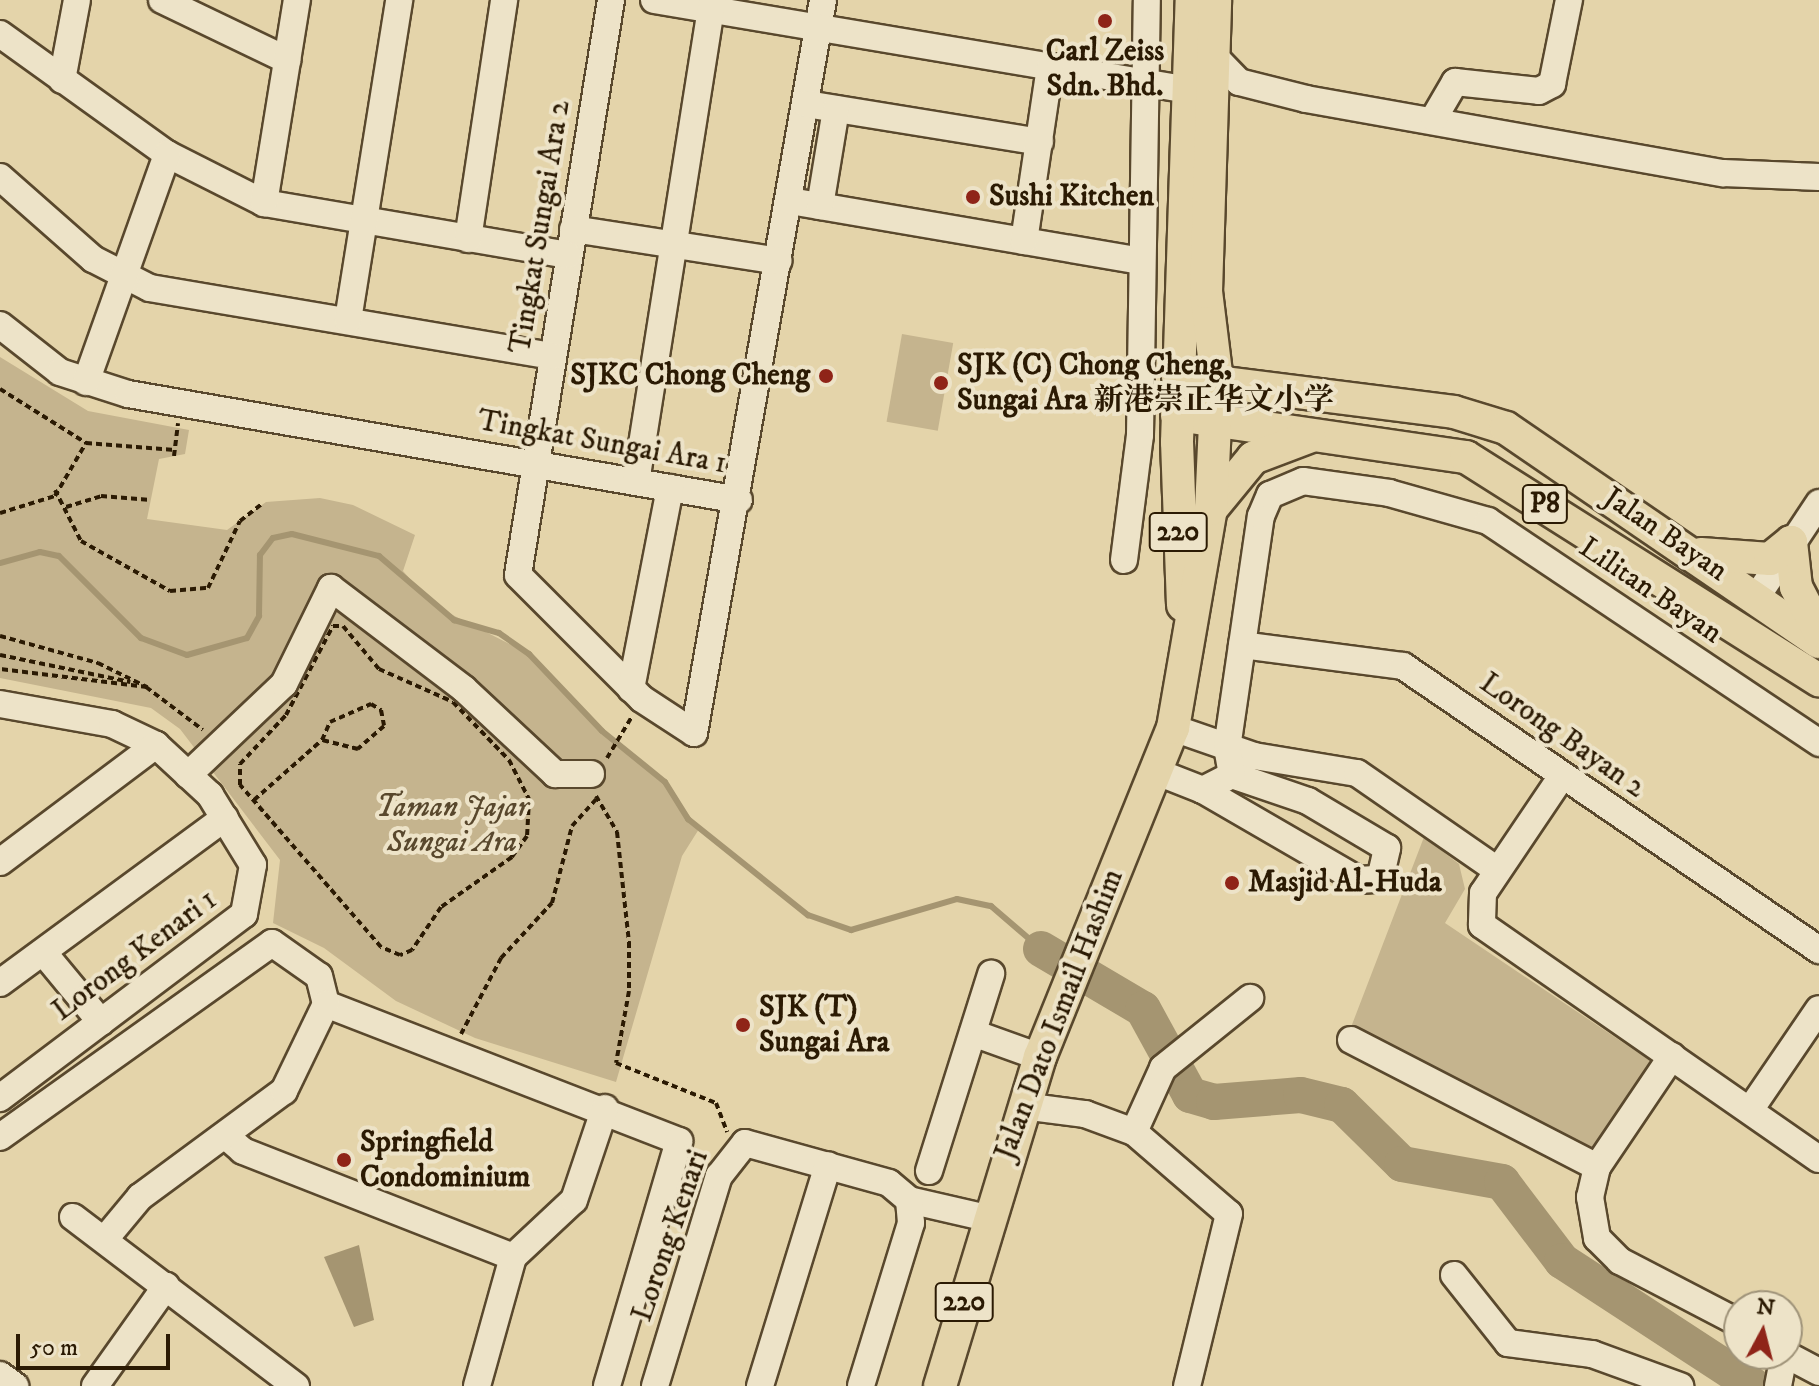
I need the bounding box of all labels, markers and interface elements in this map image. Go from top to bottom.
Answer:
marker: Carl Zeiss Sdn. Bhd. [1096,12,1114,30]
place label: Carl Zeiss Sdn. Bhd. [1046,34,1164,104]
street label: Tingkat Sungai Ara 2 [503,98,579,356]
place label: Sushi Kitchen [989,179,1154,215]
marker: Sushi Kitchen [964,188,982,206]
place label: SJK (C) Chong Cheng, Sungai Ara 新港崇正华文小学 [957,348,1334,418]
place label: SJKC Chong Cheng [570,358,810,394]
marker: SJKC Chong Cheng [817,367,835,385]
marker: SJK (C) Chong Cheng, Sungai Ara 新港崇正华文小学 [932,374,950,392]
street label: Tingkat Sungai Ara 1 [475,403,729,483]
road number: P8 [1521,480,1569,528]
street label: Jalan Bayan [1596,480,1734,590]
road number: 220 [1148,508,1208,556]
street label: Lilitan Bayan [1572,530,1728,652]
street label: Lorong Bayan 2 [1472,666,1652,806]
park label: Taman Jajar Sungai Ara [376,790,528,860]
street label: Jalan Dato Ismail Hashim [988,865,1132,1165]
place label: Masjid Al-Huda [1248,865,1442,901]
marker: Masjid Al-Huda [1223,874,1241,892]
street label: Lorong Kenari 1 [46,882,224,1030]
place label: SJK (T) Sungai Ara [759,990,889,1060]
marker: SJK (T) Sungai Ara [734,1016,752,1034]
place label: Springfield Condominium [360,1125,530,1196]
street label: Lorong Kenari [625,1145,717,1327]
marker: Springfield Condominium [335,1151,353,1169]
road number: 220 [934,1278,994,1326]
north arrow [1723,1290,1803,1370]
text: N [1755,1293,1776,1322]
scale bar [20,1318,174,1368]
text: 50 m [30,1333,78,1363]

